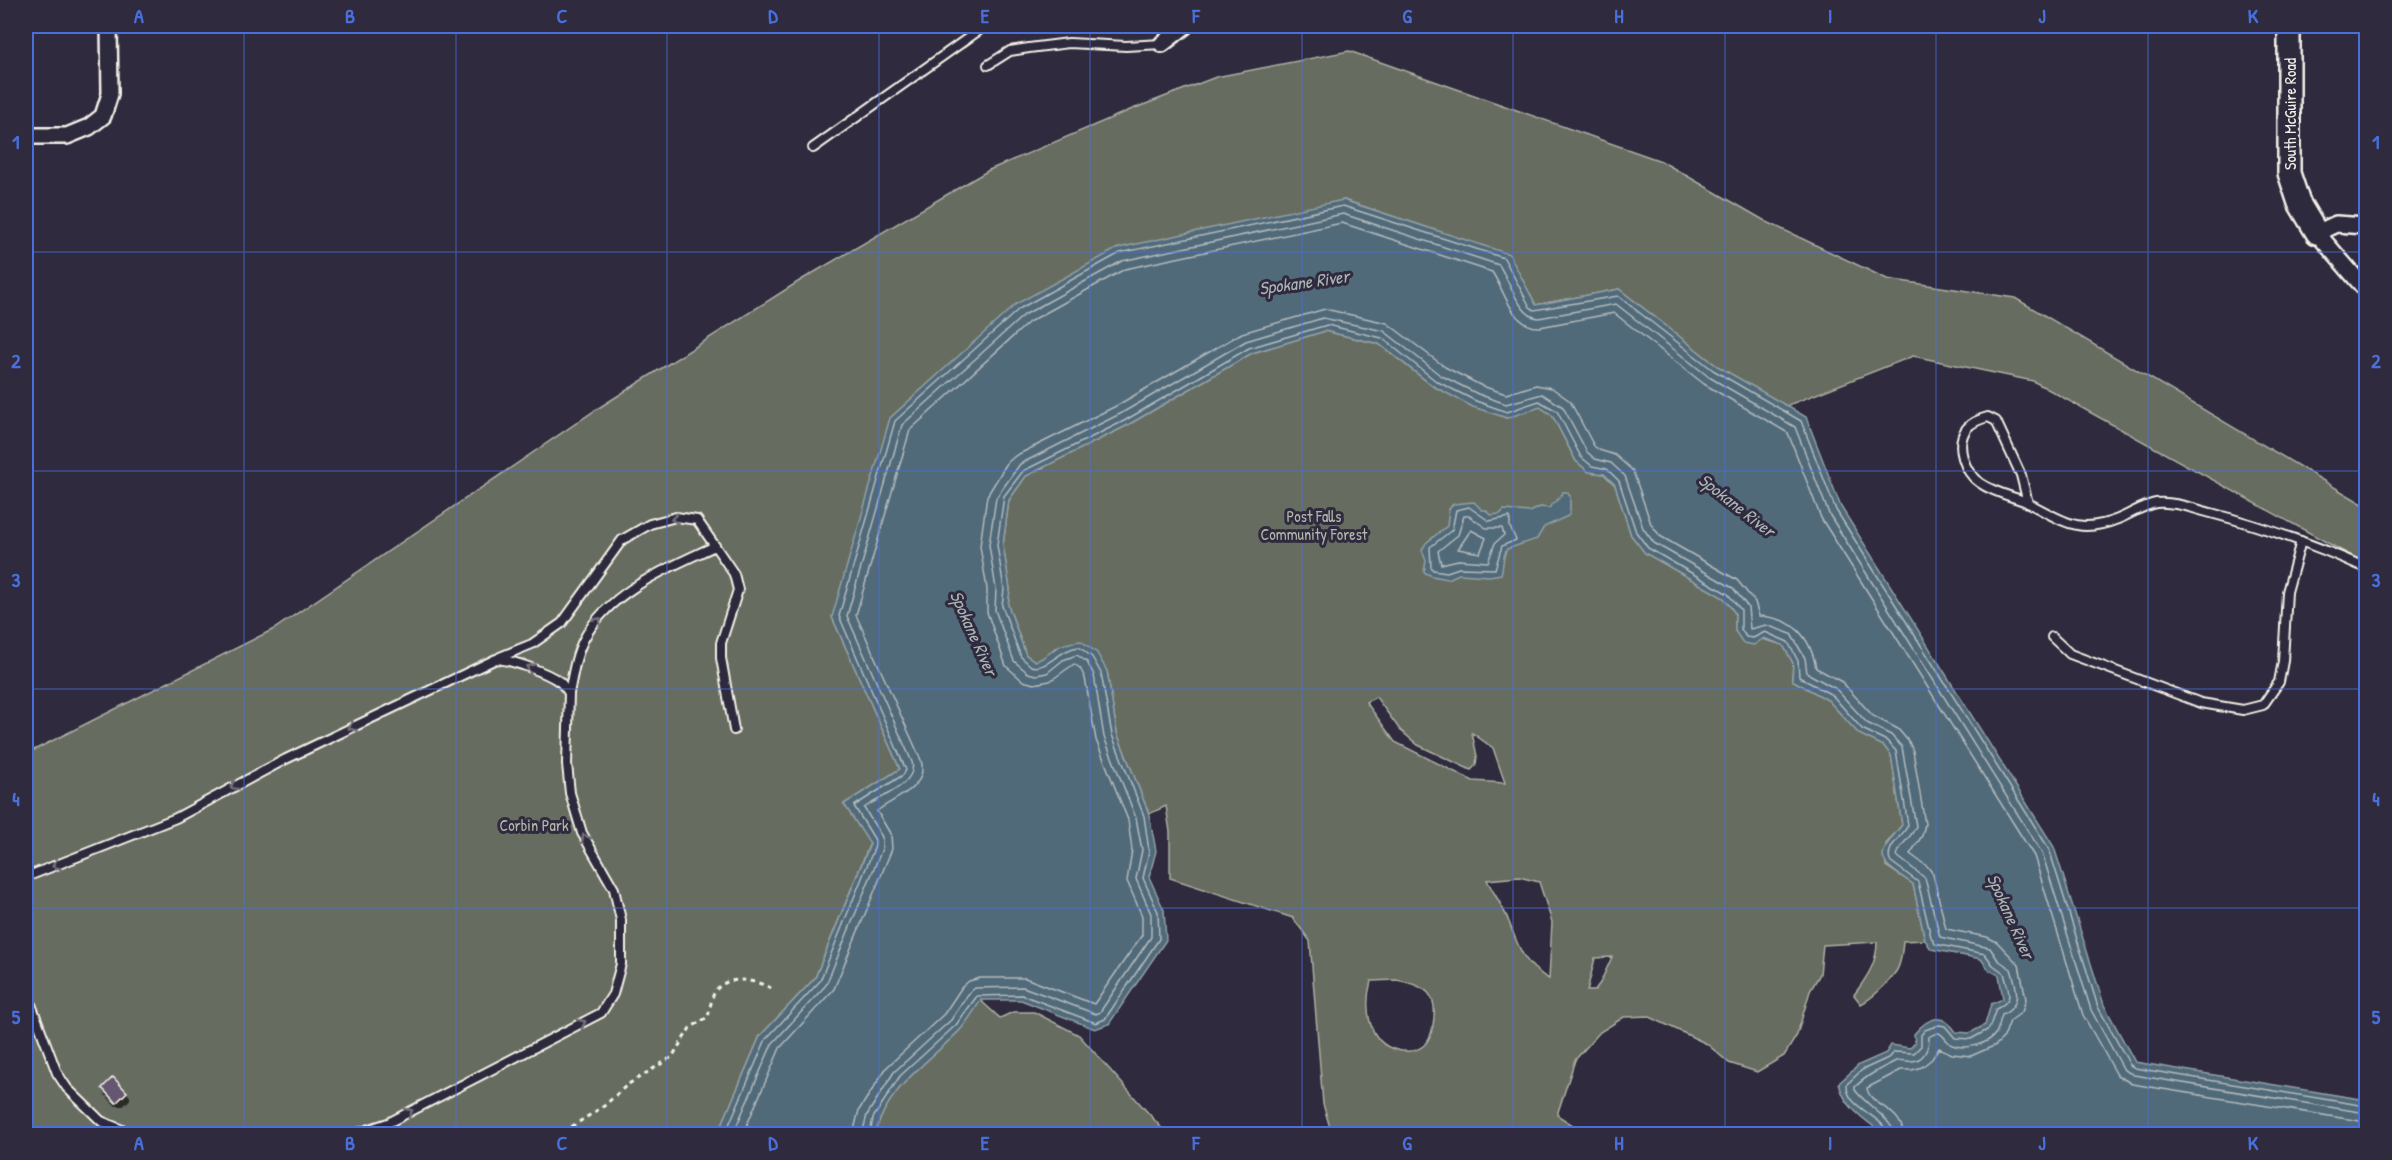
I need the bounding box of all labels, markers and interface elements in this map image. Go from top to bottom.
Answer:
text: A [134,2,144,29]
text: B [345,2,355,29]
text: C [557,2,568,29]
text: D [768,2,778,29]
text: E [981,2,990,29]
text: F [1191,2,1201,29]
text: G [1402,2,1412,29]
text: H [1614,2,1624,29]
text: I [1828,2,1832,29]
text: J [2038,2,2046,29]
text: K [2248,2,2259,29]
street label: South McGuire Road [2279,58,2301,170]
text: 1 [12,128,20,155]
text: 1 [2372,128,2380,155]
water label: Spokane River [1257,263,1353,301]
text: 2 [11,347,21,374]
text: 2 [2371,347,2381,374]
water label: Spokane River [1694,467,1782,544]
park label: Post Falls Community Forest [1261,505,1368,545]
one-way arrow [670,512,679,525]
text: 3 [12,566,21,593]
text: 3 [2372,566,2381,593]
water label: Spokane River [944,586,1005,681]
one-way arrow [591,617,602,628]
one-way arrow [525,664,536,676]
one-way arrow [347,720,358,732]
one-way arrow [230,779,241,790]
text: 4 [12,785,20,812]
text: 4 [2372,785,2380,812]
park label: Corbin Park [499,814,569,836]
one-way arrow [581,833,593,844]
one-way arrow [51,858,62,870]
water label: Spokane River [1981,869,2042,964]
text: 5 [12,1003,21,1030]
text: 5 [2372,1003,2381,1030]
one-way arrow [576,1019,587,1030]
one-way arrow [403,1108,413,1119]
text: A [134,1129,144,1156]
text: B [345,1129,355,1156]
text: C [557,1129,568,1156]
text: D [768,1129,778,1156]
text: E [981,1129,990,1156]
text: F [1191,1129,1201,1156]
text: G [1402,1129,1412,1156]
text: H [1614,1129,1624,1156]
text: I [1828,1129,1832,1156]
text: J [2038,1129,2046,1156]
text: K [2248,1129,2259,1156]

